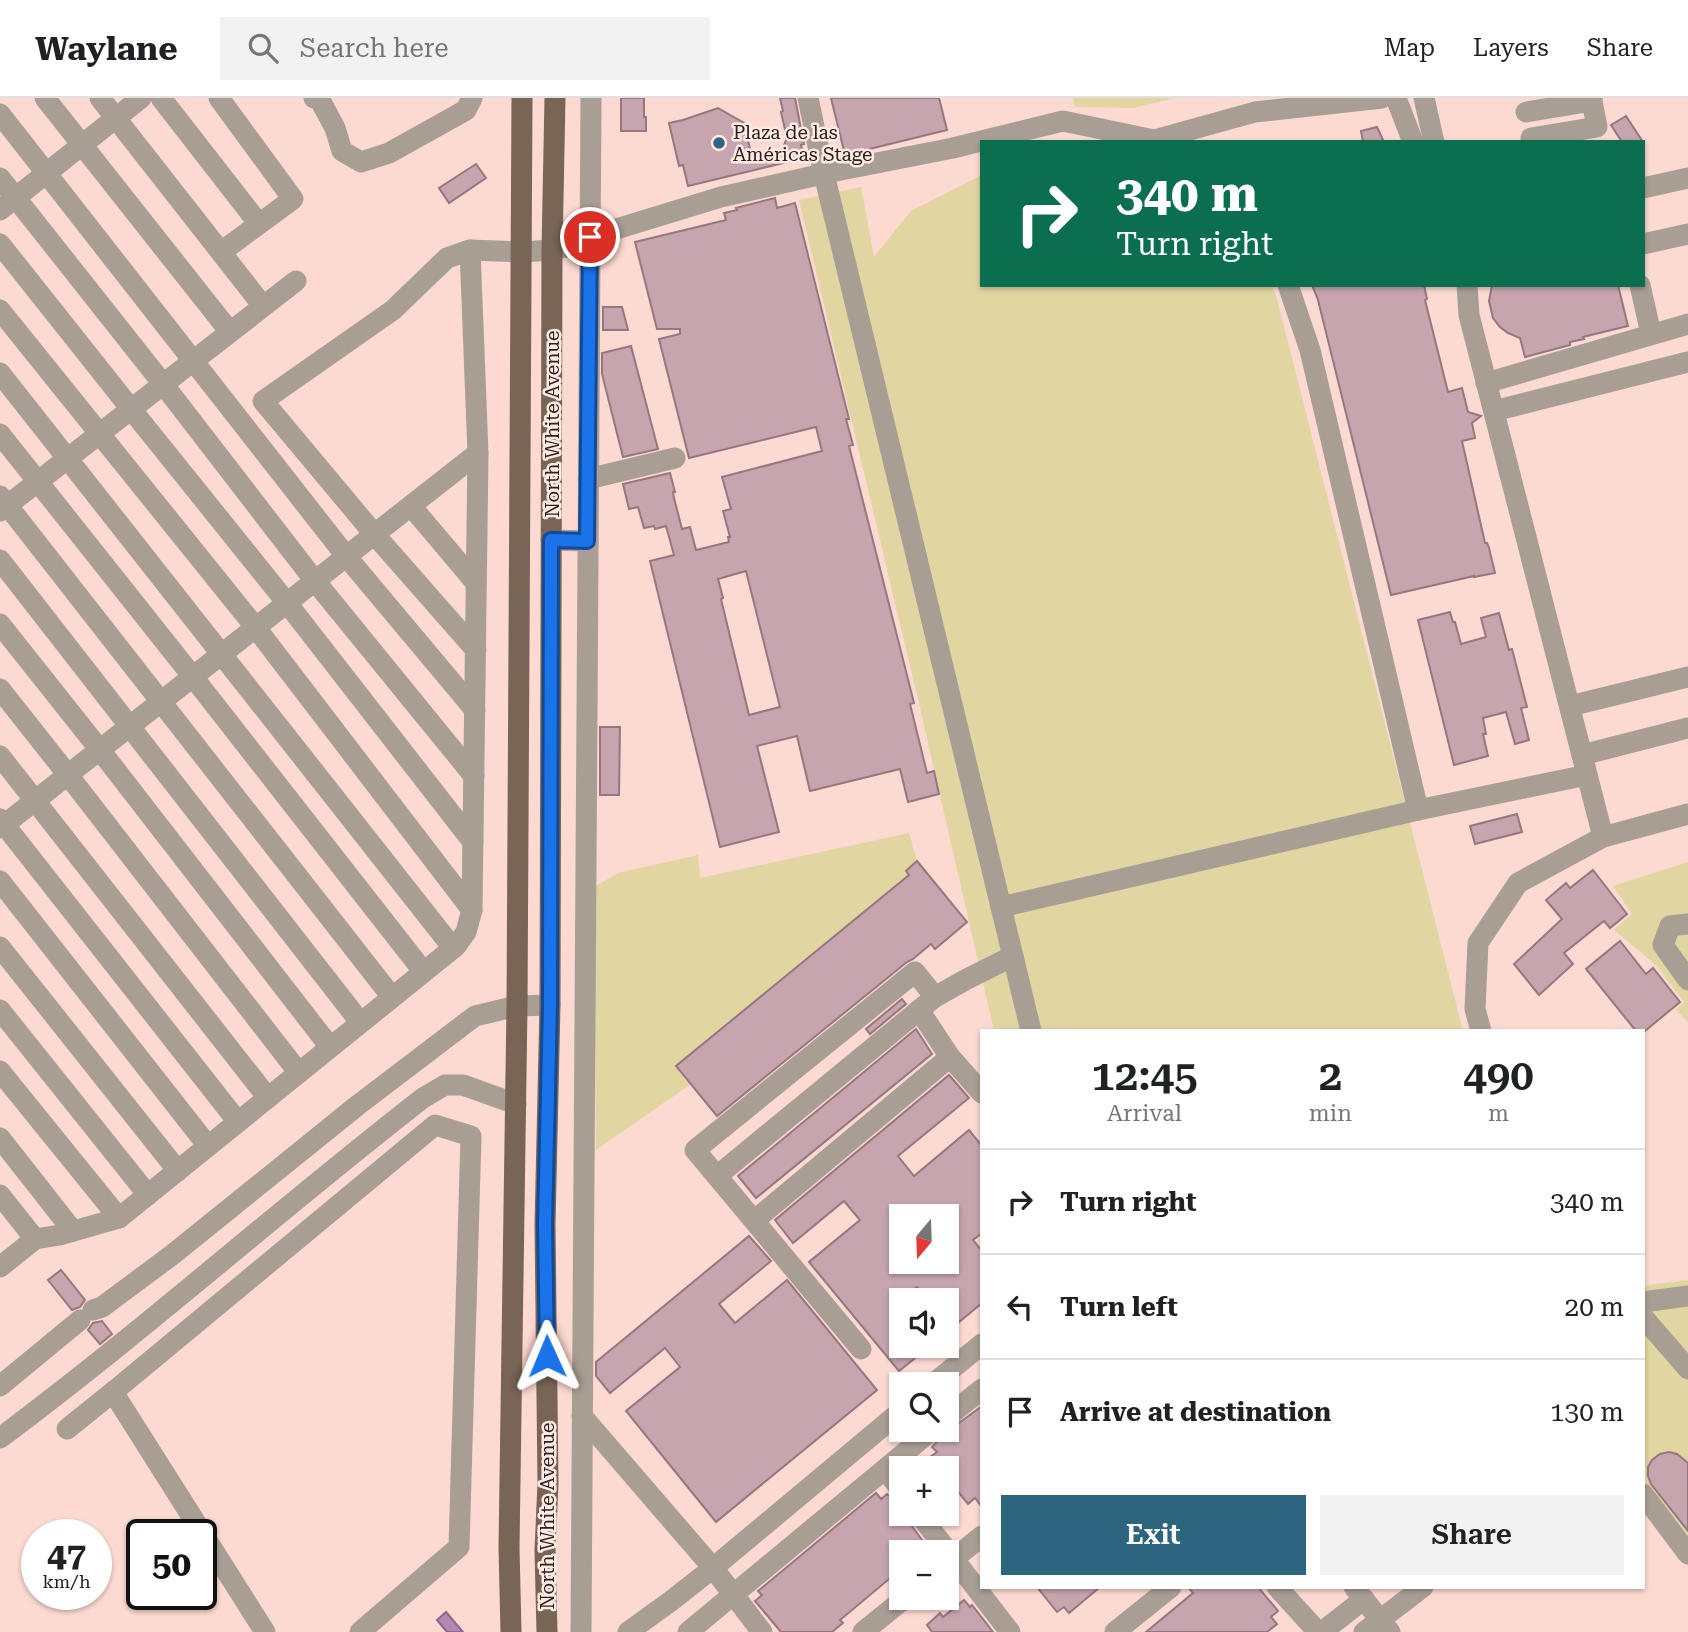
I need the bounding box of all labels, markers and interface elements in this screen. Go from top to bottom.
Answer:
search box [220,17,710,80]
text: Waylane [35,29,178,68]
icon: search [244,29,282,67]
text: Search here [300,33,449,63]
text: Map [1384,34,1435,62]
text: Layers [1473,34,1549,62]
text: Share [1587,34,1653,62]
place label: Plaza de las Américas Stage [733,121,872,166]
marker: Plaza de las Américas Stage [711,135,727,151]
text: 340 m [1116,166,1258,223]
icon: right [1001,168,1092,259]
pin [560,207,620,267]
icon: arrive [571,218,609,256]
text: Turn right [1116,225,1273,263]
street label: North White Avenue [541,330,564,518]
text: 12:45 [1091,1051,1198,1100]
text: 2 [1319,1051,1342,1100]
text: 490 [1463,1051,1534,1100]
text: Arrival [1107,1100,1182,1127]
text: min [1309,1100,1352,1127]
text: m [1488,1100,1509,1127]
icon: right [1001,1183,1039,1221]
text: Turn right [1060,1187,1196,1217]
text: 340 m [1550,1187,1624,1217]
north arrow [889,1204,959,1274]
map controls [889,1204,959,1610]
button: sound [889,1288,959,1358]
icon: left [1001,1288,1039,1326]
text: Turn left [1060,1292,1178,1322]
text: 20 m [1565,1292,1624,1322]
position arrow [510,1319,584,1393]
button: search [889,1372,959,1442]
icon: arrive [1001,1393,1039,1431]
text: Arrive at destination [1060,1397,1331,1427]
text: 130 m [1550,1397,1624,1427]
street label: North White Avenue [536,1422,559,1610]
button: + [889,1456,959,1526]
button: Exit [1001,1495,1306,1575]
button: Share [1320,1495,1624,1575]
speed limit sign: 50 [126,1519,217,1610]
text: 47 [47,1535,86,1576]
button: − [889,1540,959,1610]
text: km/h [42,1571,91,1592]

